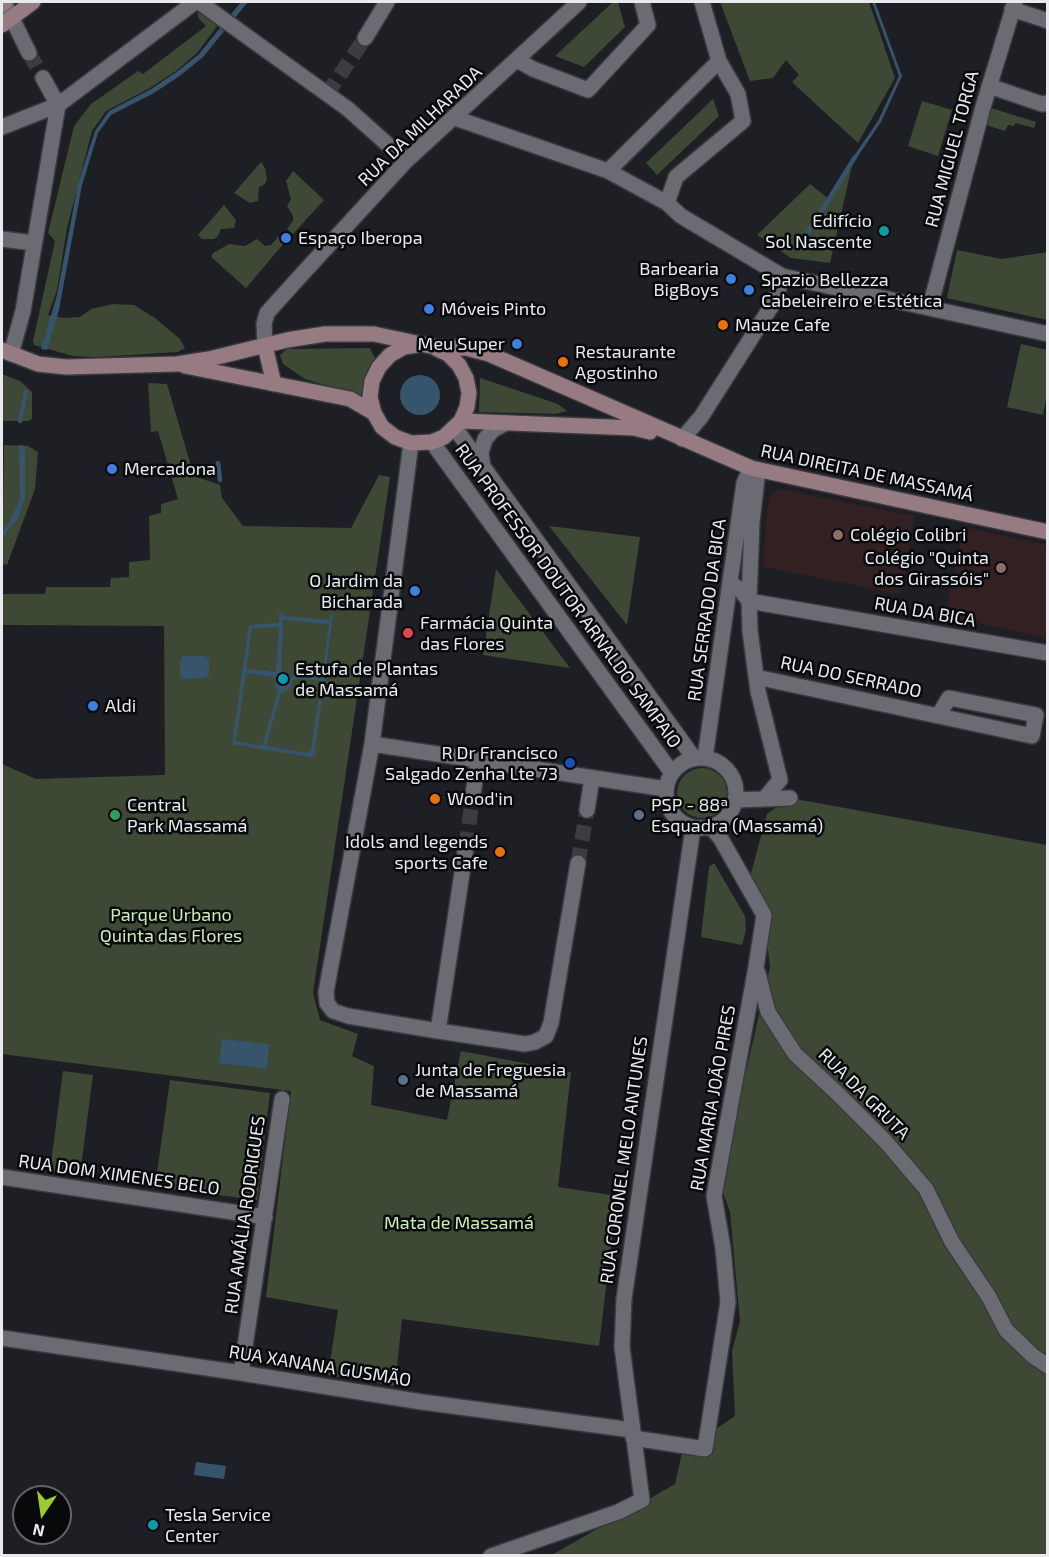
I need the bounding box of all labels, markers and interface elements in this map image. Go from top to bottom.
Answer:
street label: RUA DA MILHARADA [354,61,486,191]
street label: RUA MIGUEL TORGA [921,68,983,230]
place label: Edifício Sol Nascente [765,210,872,252]
marker: Edifício Sol Nascente [877,224,891,238]
place label: Espaço Iberopa [298,227,423,249]
marker: Espaço Iberopa [279,231,293,245]
place label: Barbearia BigBoys [639,258,719,300]
place label: Spazio Bellezza Cabeleireiro e Estética [761,269,942,312]
marker: Barbearia BigBoys [724,272,738,286]
marker: Spazio Bellezza Cabeleireiro e Estética [742,283,756,297]
place label: Móveis Pinto [441,298,546,320]
marker: Móveis Pinto [422,302,436,316]
place label: Mauze Cafe [735,314,830,336]
marker: Mauze Cafe [716,318,730,332]
place label: Meu Super [418,333,505,355]
marker: Meu Super [510,337,524,351]
place label: Restaurante Agostinho [575,341,676,384]
marker: Restaurante Agostinho [556,355,570,369]
street label: RUA PROFESSOR DOUTOR ARNALDO SAMPAIO [450,440,686,752]
street label: RUA DIREITA DE MASSAMÁ [759,440,975,506]
place label: Mercadona [124,458,216,480]
marker: Mercadona [105,462,119,476]
street label: RUA SERRADO DA BICA [683,517,731,703]
place label: Colégio Colibri [850,524,966,546]
marker: Colégio Colibri [831,528,845,542]
place label: Colégio "Quinta dos Girassóis" [864,547,989,590]
marker: Colégio "Quinta dos Girassóis" [994,561,1008,575]
place label: O Jardim da Bicharada [309,570,403,612]
marker: O Jardim da Bicharada [408,584,422,598]
street label: RUA DA BICA [873,592,977,632]
place label: Farmácia Quinta das Flores [420,612,553,654]
marker: Farmácia Quinta das Flores [401,626,415,640]
street label: RUA DO SERRADO [778,651,924,703]
place label: Estufa de Plantas de Massamá [295,658,438,700]
marker: Estufa de Plantas de Massamá [276,672,290,686]
place label: Aldi [105,695,136,717]
marker: Aldi [86,699,100,713]
place label: R Dr Francisco Salgado Zenha Lte 73 [385,742,558,784]
marker: R Dr Francisco Salgado Zenha Lte 73 [563,756,577,770]
place label: Wood'in [447,788,513,810]
marker: Wood'in [428,792,442,806]
place label: Central Park Massamá [127,794,247,836]
place label: PSP - 88ª Esquadra (Massamá) [651,794,823,836]
marker: Central Park Massamá [108,808,122,822]
marker: PSP - 88ª Esquadra (Massamá) [632,808,646,822]
place label: Idols and legends sports Cafe [345,831,488,874]
marker: Idols and legends sports Cafe [493,845,507,859]
park label: Parque Urbano Quinta das Flores [100,904,242,946]
street label: RUA MARIA JOÃO PIRES [686,1003,740,1193]
street label: RUA CORONEL MELO ANTUNES [596,1035,652,1285]
street label: RUA DA GRUTA [814,1044,914,1144]
place label: Junta de Freguesia de Massamá [415,1059,566,1102]
marker: Junta de Freguesia de Massamá [396,1073,410,1087]
street label: RUA AMÁLIA RODRIGUES [220,1114,270,1316]
street label: RUA DOM XIMENES BELO [17,1150,221,1200]
park label: Mata de Massamá [384,1212,534,1234]
street label: RUA XANANA GUSMÃO [227,1341,413,1391]
north arrow [12,1485,72,1545]
place label: Tesla Service Center [165,1504,271,1546]
marker: Tesla Service Center [146,1518,160,1532]
text: N [31,1521,46,1542]

